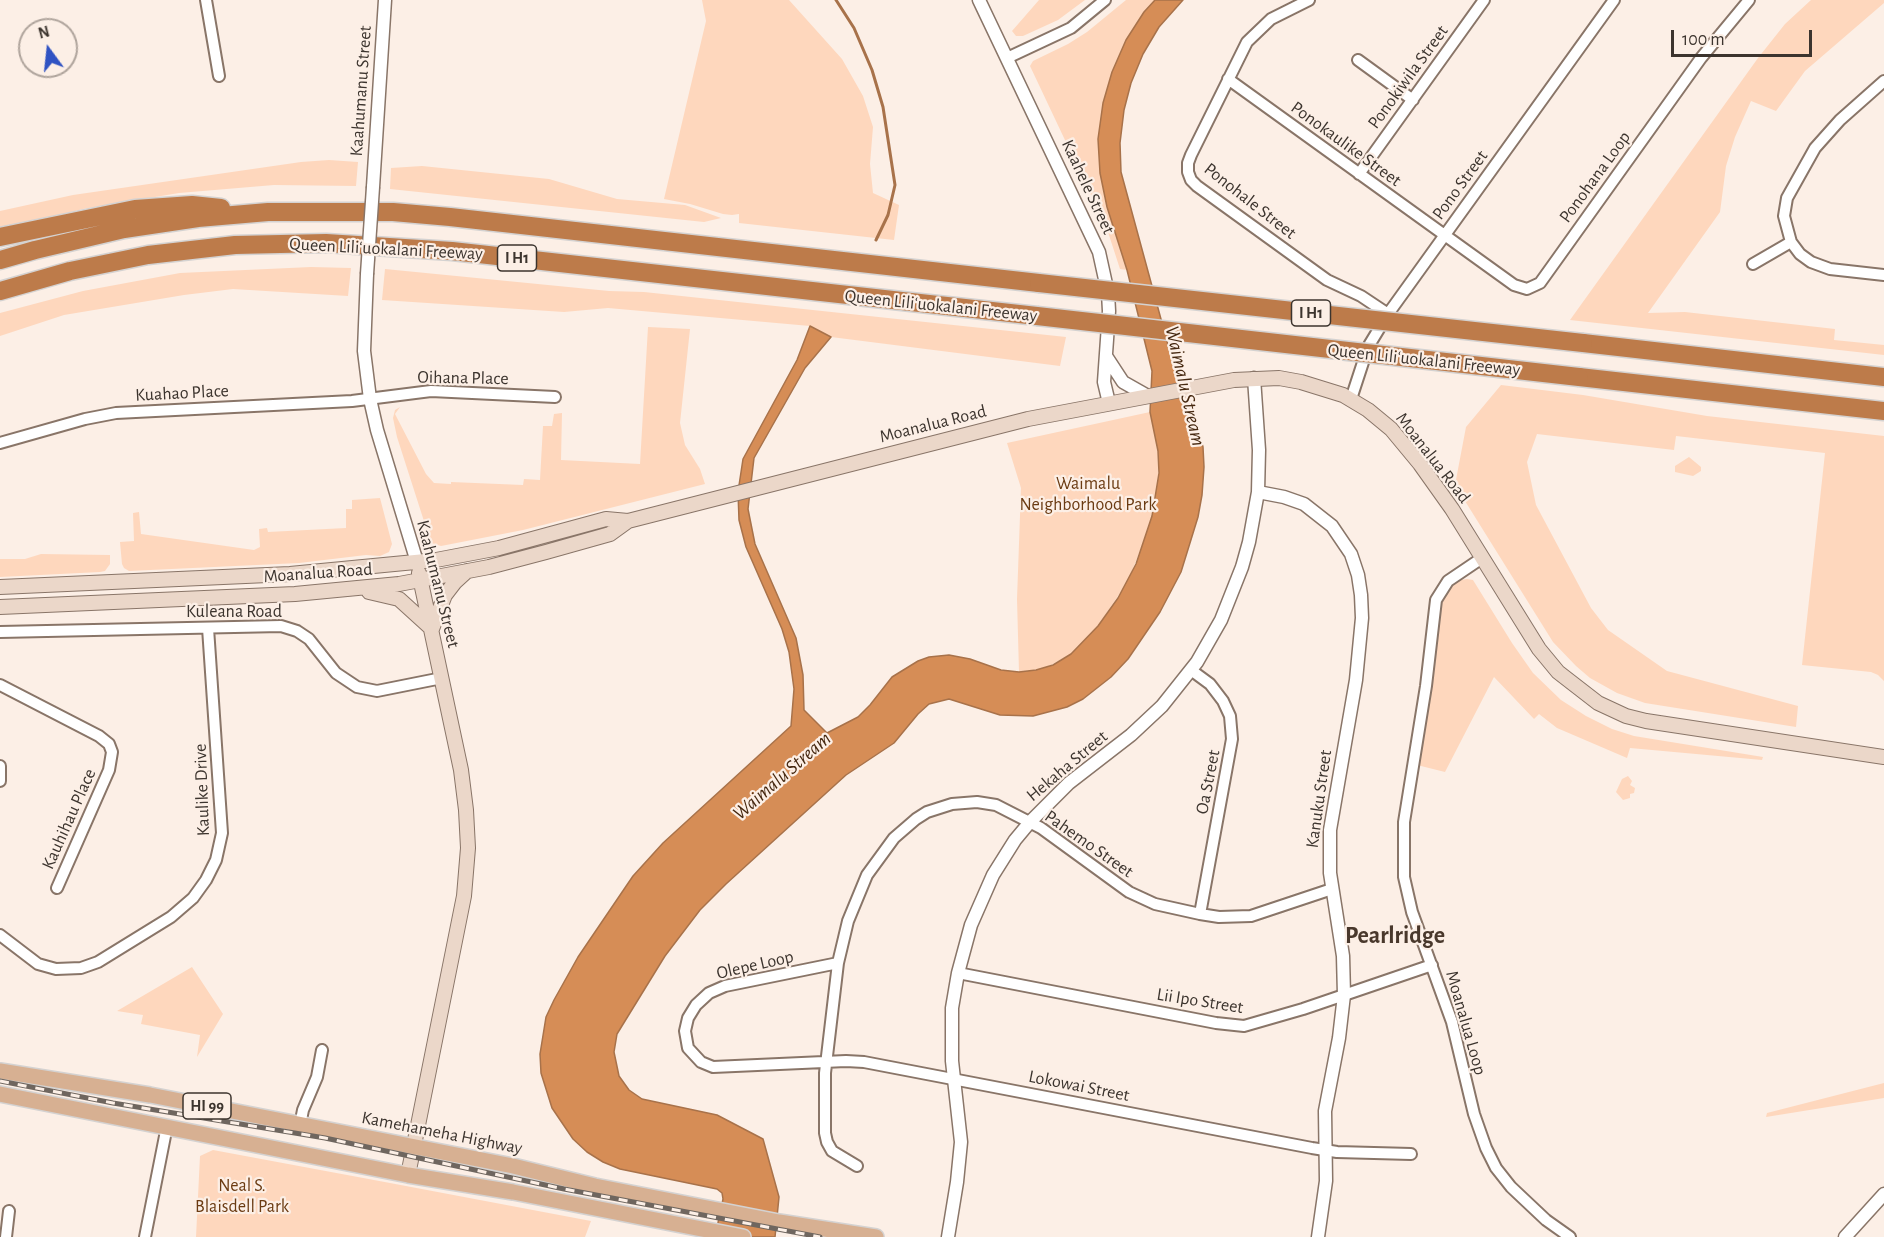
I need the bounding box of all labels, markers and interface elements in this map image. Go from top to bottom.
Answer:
north arrow [18,18,78,78]
scale bar [1674,18,1815,56]
street label: Ponokiwila Street [1363,21,1453,133]
text: N [36,23,51,42]
street label: Kaahumanu Street [346,25,376,157]
text: 100 m [1682,31,1725,49]
street label: Ponokaulike Street [1287,97,1405,191]
street label: Ponohana Loop [1555,127,1635,227]
street label: Kaahele Street [1057,136,1119,238]
street label: Pono Street [1428,146,1492,224]
street label: Ponohale Street [1200,158,1300,244]
street label: Queen Liliʻuokalani Freeway [289,233,483,265]
road number: I H1 [498,245,536,271]
street label: Queen Liliʻuokalani Freeway [844,285,1038,327]
road number: I H1 [1292,300,1330,326]
water label: Waimalu Stream [1160,324,1210,448]
street label: Queen Liliʻuokalani Freeway [1327,339,1521,381]
street label: Oihana Place [417,366,509,390]
street label: Kuahao Place [135,380,229,406]
street label: Moanalua Road [877,400,989,448]
street label: Moanalua Road [1391,408,1475,508]
park label: Waimalu Neighborhood Park [1020,473,1156,516]
street label: Kaahumanu Street [412,518,464,650]
street label: Moanalua Road [263,558,373,588]
street label: Kuleana Road [186,601,282,623]
street label: Hekaha Street [1022,726,1112,806]
water label: Waimalu Stream [728,727,836,825]
street label: Kaulike Drive [190,743,214,837]
street label: Oa Street [1191,748,1225,816]
street label: Kanuku Street [1301,748,1337,850]
street label: Kauhihau Place [37,765,101,873]
street label: Pahemo Street [1040,805,1138,883]
district label: Pearlridge [1345,922,1445,950]
street label: Olepe Loop [714,946,796,984]
street label: Moanalua Loop [1441,968,1491,1078]
street label: Lii Ipo Street [1155,984,1245,1018]
street label: Lokowai Street [1027,1066,1131,1106]
road number: HI 99 [183,1093,231,1119]
street label: Kamehameha Highway [360,1107,524,1159]
park label: Neal S. Blaisdell Park [195,1175,289,1218]

